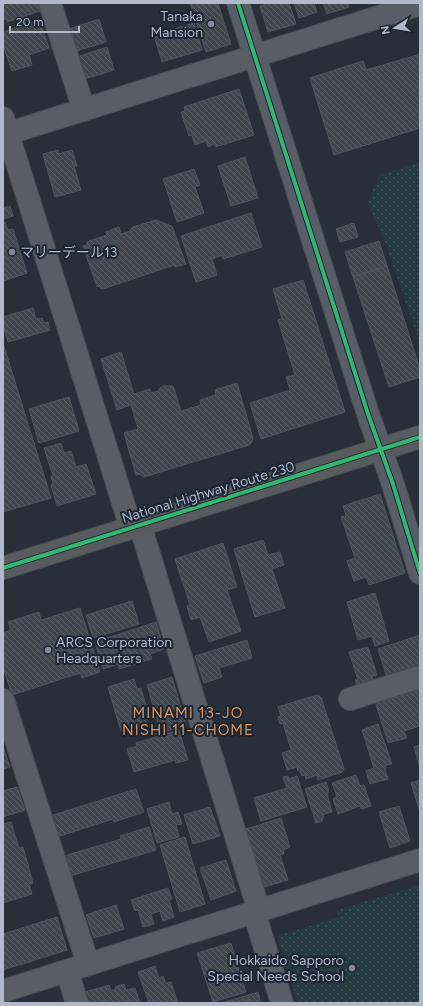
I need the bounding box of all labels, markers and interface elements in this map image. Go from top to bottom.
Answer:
scale bar [10,8,79,34]
place label: Tanaka Mansion [151,8,203,41]
north arrow [375,8,415,48]
text: 20 m [16,15,44,29]
marker: Tanaka Mansion [206,19,216,29]
text: N [378,24,393,35]
place label: マリーデール13 [20,244,117,261]
marker: マリーデール13 [7,247,17,257]
street label: National Highway Route 230 [120,458,297,527]
place label: ARCS Corporation Headquarters [56,634,172,667]
marker: ARCS Corporation Headquarters [43,645,53,655]
district label: MINAMI 13-JO NISHI 11-CHOME [122,704,254,739]
place label: Hokkaido Sapporo Special Needs School [207,952,344,985]
marker: Hokkaido Sapporo Special Needs School [347,963,357,973]

